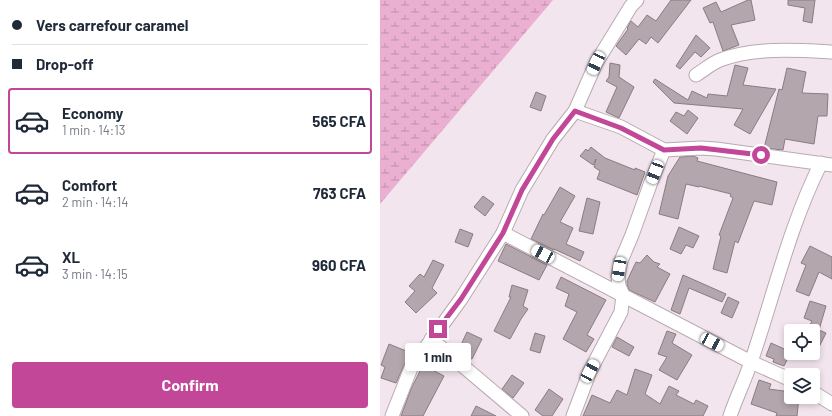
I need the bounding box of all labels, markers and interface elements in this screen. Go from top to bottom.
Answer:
text: Vers carrefour caramel [36,16,189,34]
car [585,50,607,76]
text: Drop-off [36,55,94,73]
icon: car [14,103,50,139]
text: Economy [62,104,123,122]
text: 565 CFA [312,112,366,130]
text: 1 min · 14:13 [62,122,126,138]
route start [752,146,770,164]
car [645,159,665,185]
icon: car [14,175,50,211]
text: Comfort [62,176,117,194]
text: 763 CFA [313,184,366,202]
text: 2 min · 14:14 [62,194,128,210]
car [530,243,556,265]
icon: car [14,247,50,283]
text: XL [62,248,80,266]
text: 960 CFA [312,256,366,274]
car [611,256,627,282]
text: 3 min · 14:15 [62,266,128,282]
route end [429,320,447,338]
map controls [784,324,820,404]
button: locate [784,324,820,360]
car [699,331,725,353]
callout: 1 min [405,343,471,371]
text: 1 min [424,349,452,365]
car [579,358,601,384]
button: Confirm [12,362,368,408]
button: layers [784,368,820,404]

